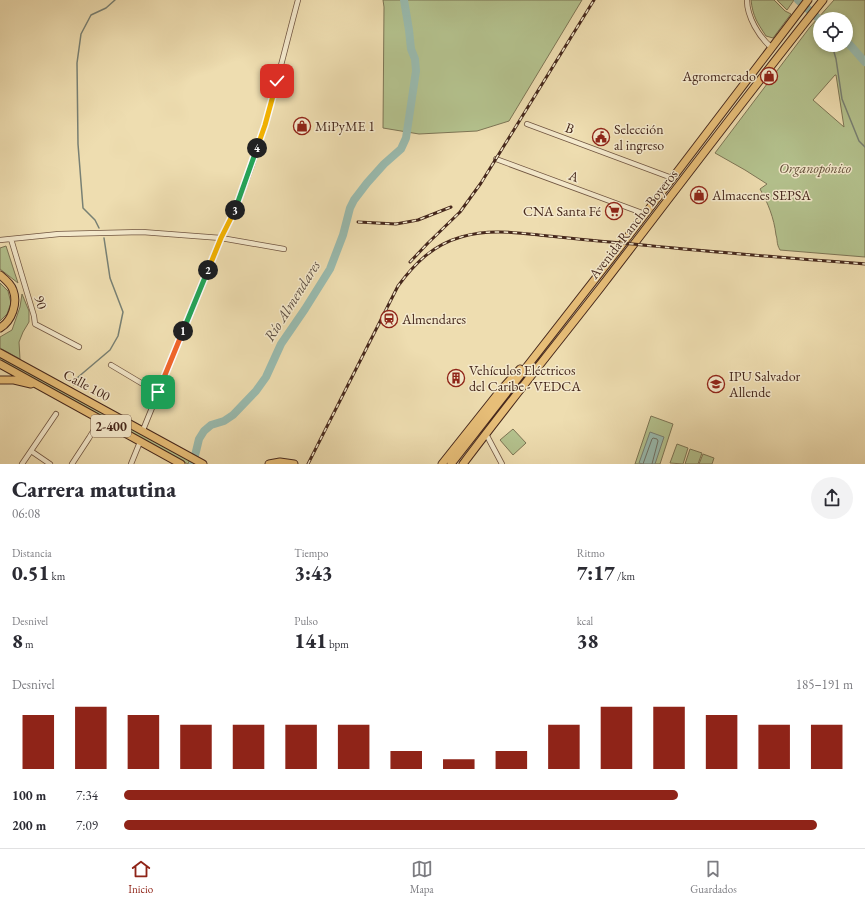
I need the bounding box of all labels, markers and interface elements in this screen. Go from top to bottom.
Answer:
map controls [813,12,853,52]
button: locate [813,12,853,52]
pin [260,64,294,98]
shop icon: Agromercado [759,66,779,86]
place label: Agromercado [682,67,756,85]
icon: check [266,70,288,92]
shop icon: MiPyME 1 [292,116,312,136]
place label: MiPyME 1 [315,117,375,135]
street label: B [563,118,577,138]
place label: Selección al ingreso [614,120,664,154]
public building icon: Selección al ingreso [591,127,611,147]
pin: 4 [247,138,267,158]
text: 4 [254,141,260,155]
park label: Organopónico [779,159,852,177]
street label: Avenida Rancho Boyeros [584,165,682,283]
street label: A [565,166,582,186]
shop icon: Almacenes SEPSA [689,185,709,205]
place label: Almacenes SEPSA [711,186,811,204]
pin: 3 [225,200,245,220]
supermarket icon: CNA Santa Fé [604,201,624,221]
place label: CNA Santa Fé [523,202,602,220]
text: 3 [232,203,238,217]
water label: Río Almendares [259,256,324,345]
pin: 2 [198,260,218,280]
text: 2 [205,263,211,277]
street label: 90 [30,293,52,311]
station icon: Almendares [379,309,399,329]
place label: Almendares [401,310,467,328]
pin: 1 [173,321,193,341]
text: 1 [180,324,186,338]
place label: Vehículos Eléctricos del Caribe - VEDCA [469,361,581,395]
street label: Calle 100 [60,365,114,405]
place label: IPU Salvador Allende [728,367,801,401]
building icon: Vehículos Eléctricos del Caribe - VEDCA [446,368,466,388]
school or university icon: IPU Salvador Allende [706,374,726,394]
pin [141,375,175,409]
icon: arrive [147,381,169,403]
road number: 2-400 [91,415,131,437]
text: Carrera matutina [12,475,176,504]
button: share [811,477,853,519]
text: 06:08 [12,505,40,522]
text: Distancia [12,546,52,560]
text: Tiempo [294,546,328,560]
text: Ritmo [577,546,605,560]
text: 0.51 [12,560,49,586]
text: 3:43 [294,560,333,586]
text: 7:17 [577,560,615,586]
text: km [49,569,65,583]
text: /km [615,569,635,583]
text: Desnivel [12,614,48,628]
text: Pulso [294,614,318,628]
text: kcal [577,614,593,628]
text: 8 [12,628,23,654]
text: 141 [294,628,327,654]
text: 38 [577,628,598,654]
text: m [23,637,34,651]
text: bpm [327,637,349,651]
text: Desnivel [12,676,55,693]
text: 185–191 m [796,676,853,693]
text: 100 m [12,787,46,804]
text: 7:34 [76,787,98,804]
text: 200 m [12,817,46,834]
text: 7:09 [76,817,98,834]
tab: Inicio [128,858,153,896]
tab: Mapa [410,858,434,896]
tab: Guardados [690,858,737,896]

